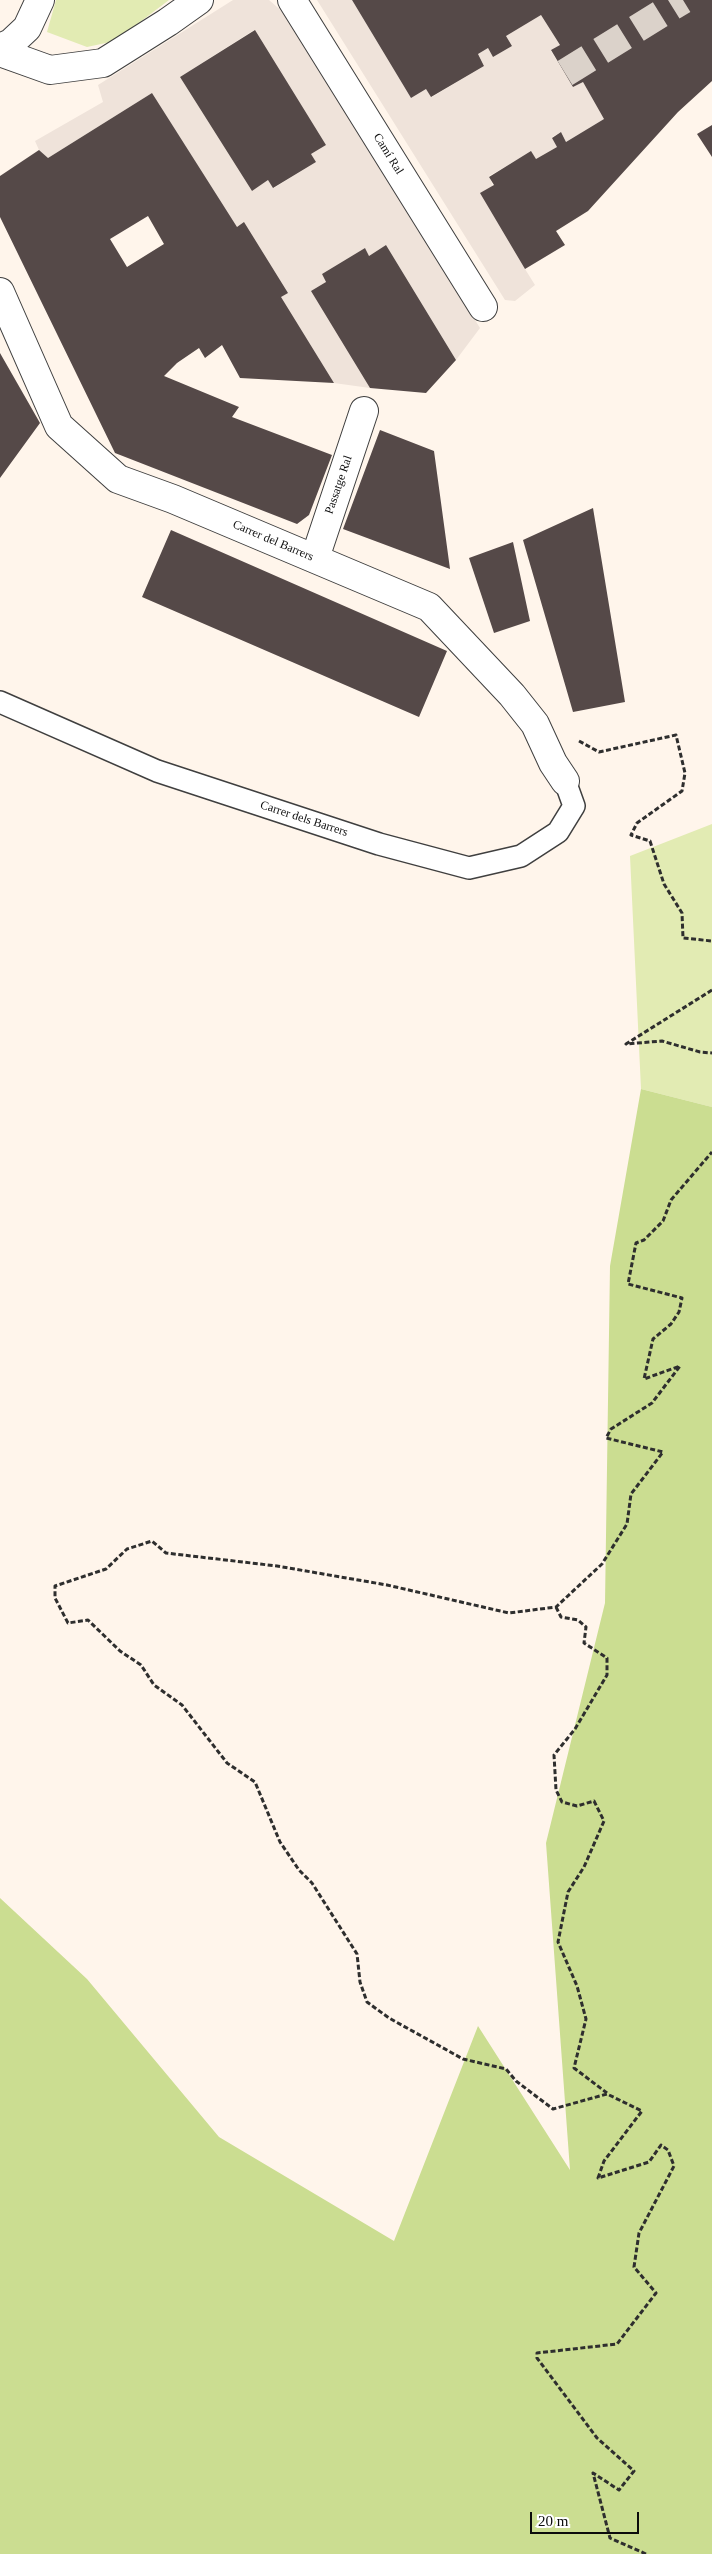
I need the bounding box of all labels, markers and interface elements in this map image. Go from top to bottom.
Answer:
street label: Camí Ral [370,131,406,177]
street label: Passatge Ral [322,454,356,516]
street label: Carrer del Barrers [230,517,316,565]
street label: Carrer dels Barrers [258,798,350,840]
scale bar [532,2502,641,2534]
text: 20 m [538,2513,568,2529]

